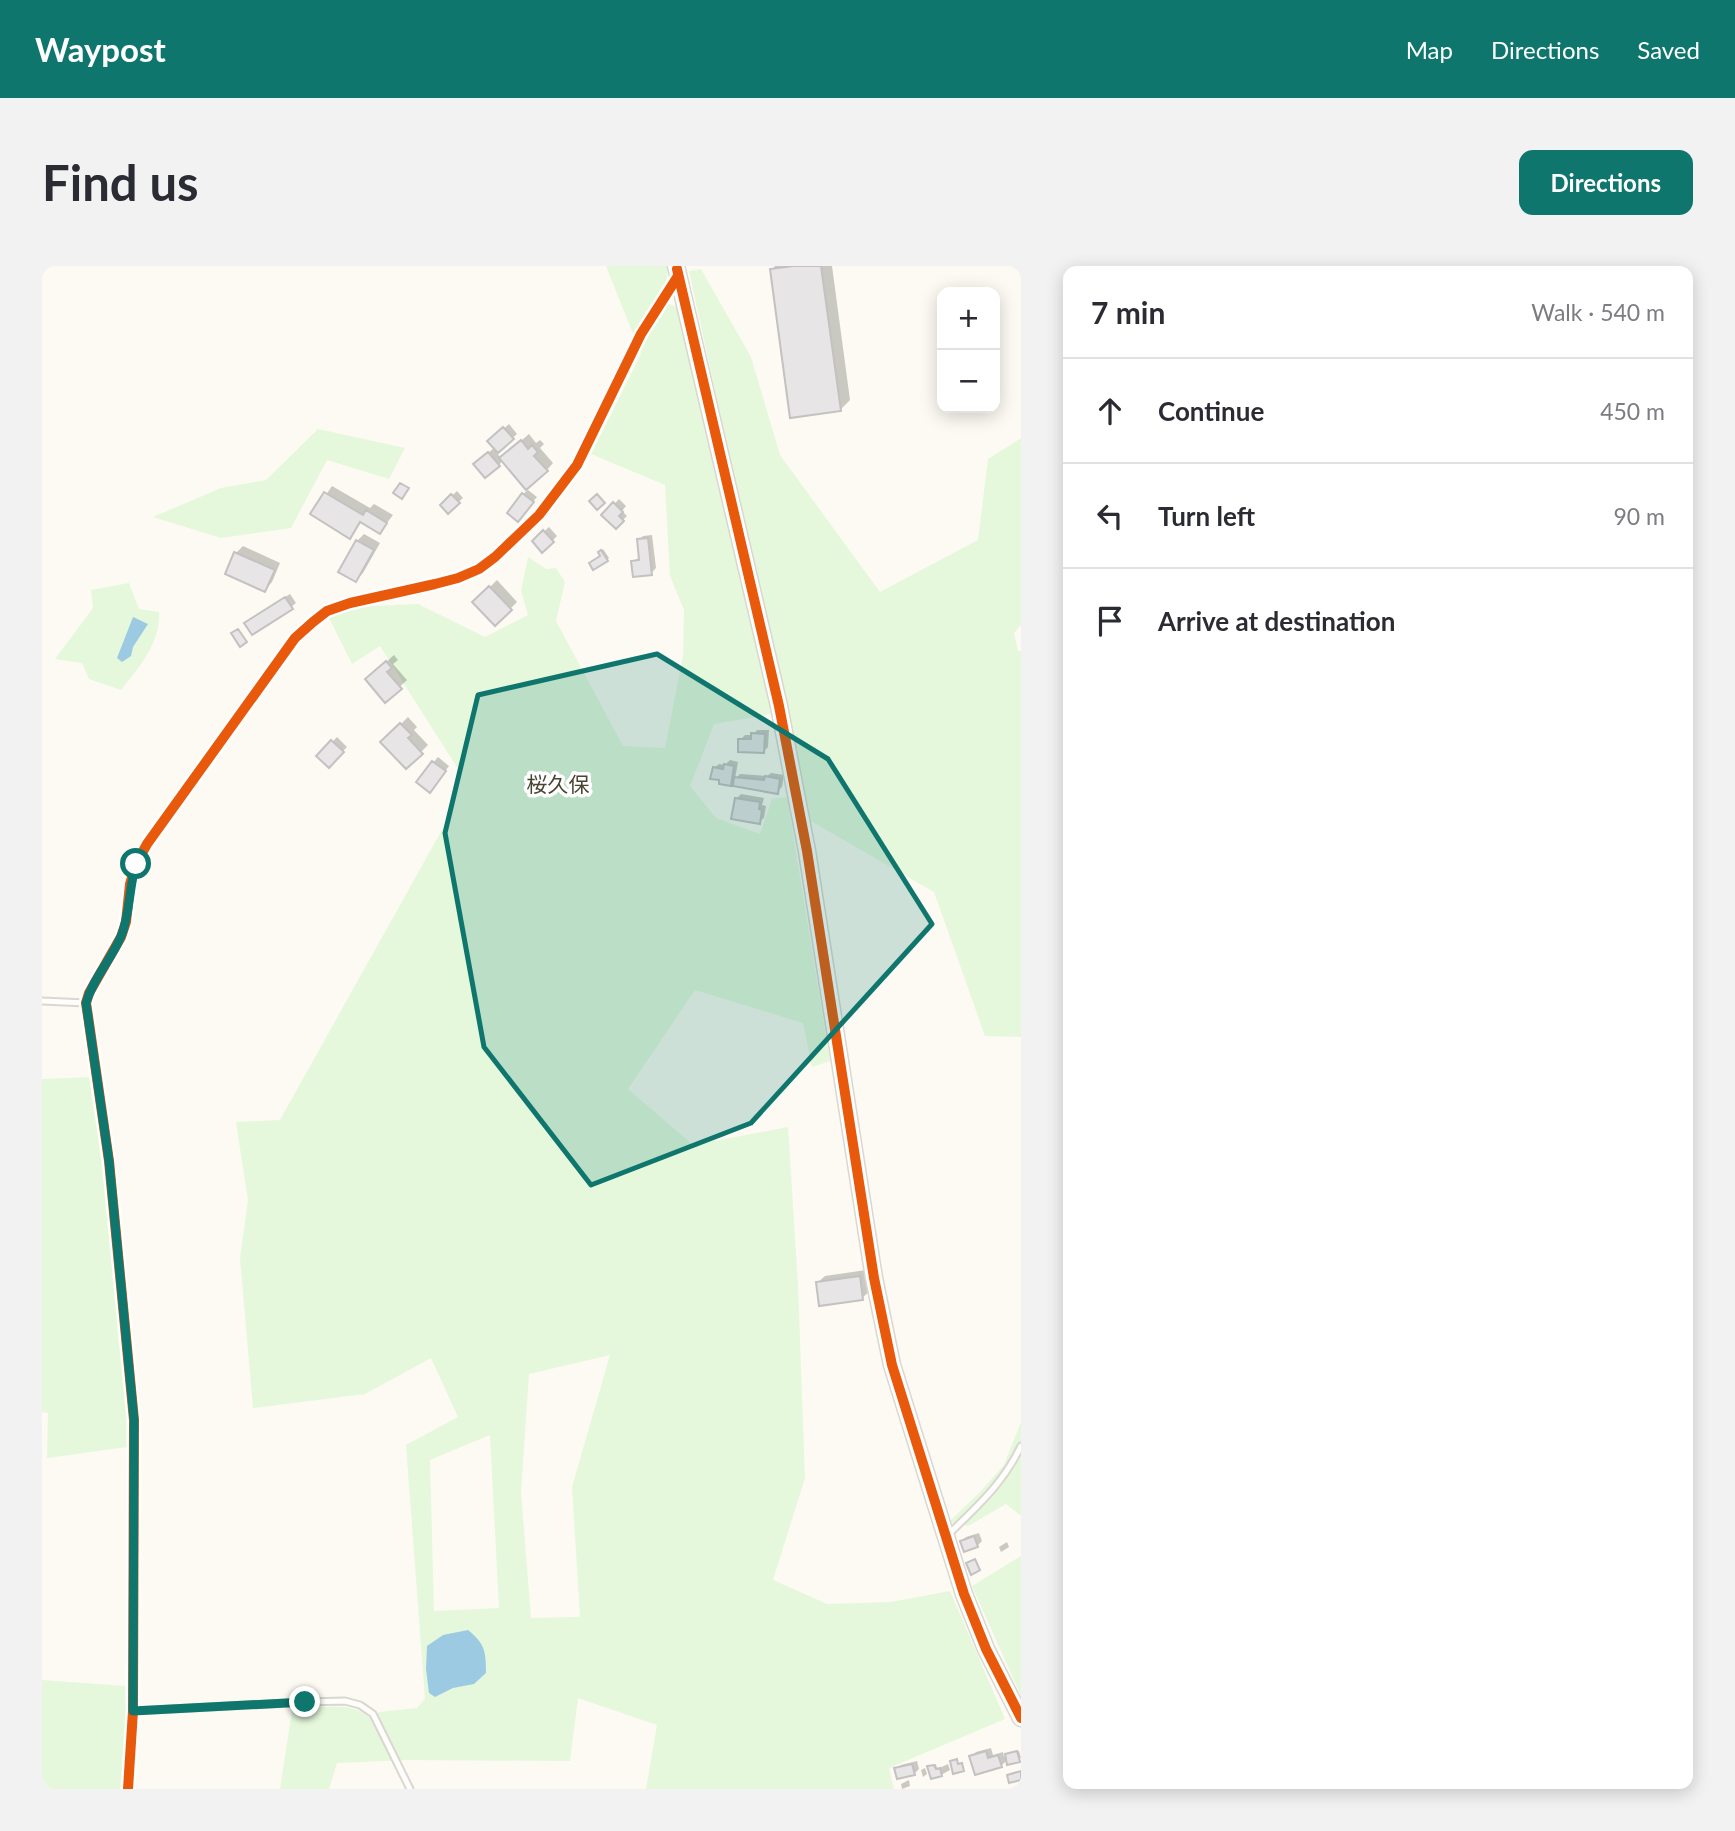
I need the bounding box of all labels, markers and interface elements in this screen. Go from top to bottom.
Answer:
text: Waypost [35,29,166,69]
text: Map [1406,35,1453,64]
text: Directions [1491,35,1599,64]
text: Saved [1637,35,1700,64]
button: Directions [1519,150,1693,215]
text: Find us [42,153,199,211]
map controls [937,287,1000,413]
button: + [937,287,1000,350]
text: 7 min [1091,294,1165,330]
text: Walk · 540 m [1531,298,1665,326]
button: − [937,350,1000,413]
icon: ahead [1091,392,1129,430]
text: Continue [1158,395,1264,427]
text: 450 m [1600,397,1665,425]
icon: left [1091,497,1129,535]
text: Turn left [1158,500,1255,532]
text: 90 m [1614,502,1665,530]
icon: arrive [1091,602,1129,640]
text: Arrive at destination [1158,605,1395,637]
district label: 桜久保 [527,771,590,796]
route start [120,848,151,879]
route end [289,1686,320,1717]

